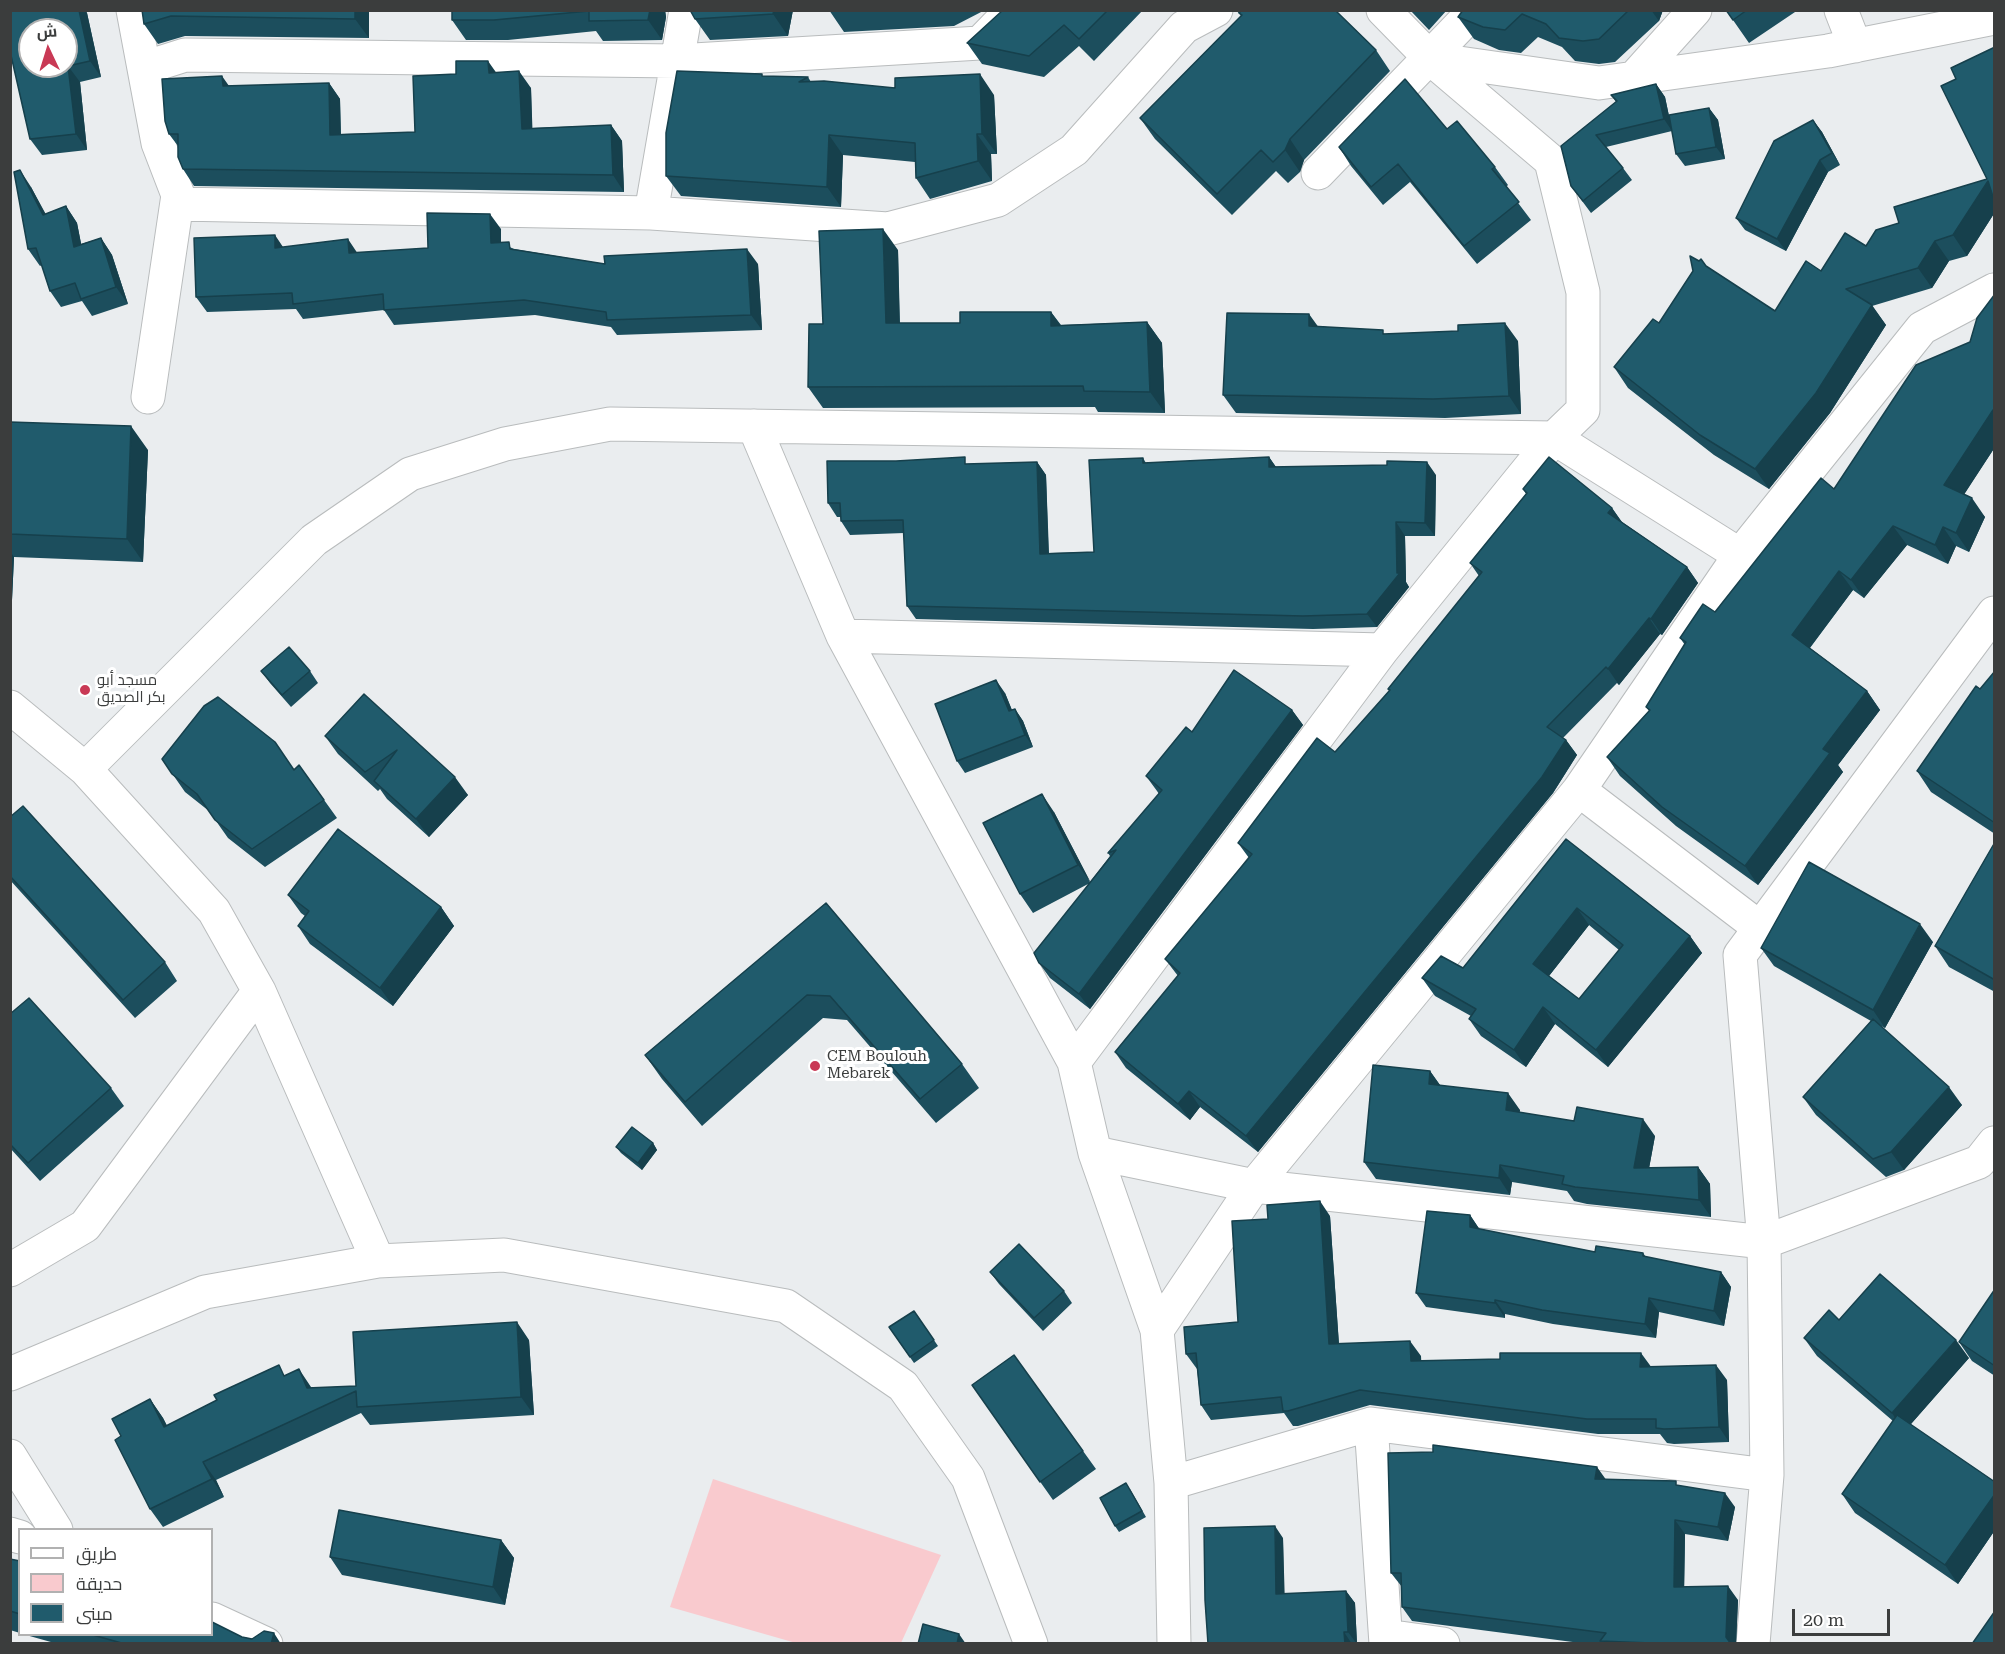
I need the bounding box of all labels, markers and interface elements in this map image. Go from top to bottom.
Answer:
north arrow [18,18,78,78]
text: ش [36,21,58,42]
place label: مسجد أبو بكر الصديق [97,672,166,707]
marker: مسجد أبو بكر الصديق [78,683,92,697]
place label: CEM Boulouh Mebarek [827,1048,927,1083]
marker: CEM Boulouh Mebarek [808,1059,822,1073]
legend [18,1528,213,1636]
text: طريق [76,1543,117,1564]
text: حديقة [76,1573,122,1594]
scale bar [1795,1597,1892,1635]
text: مبنى [76,1603,113,1624]
text: 20 m [1803,1609,1844,1630]

